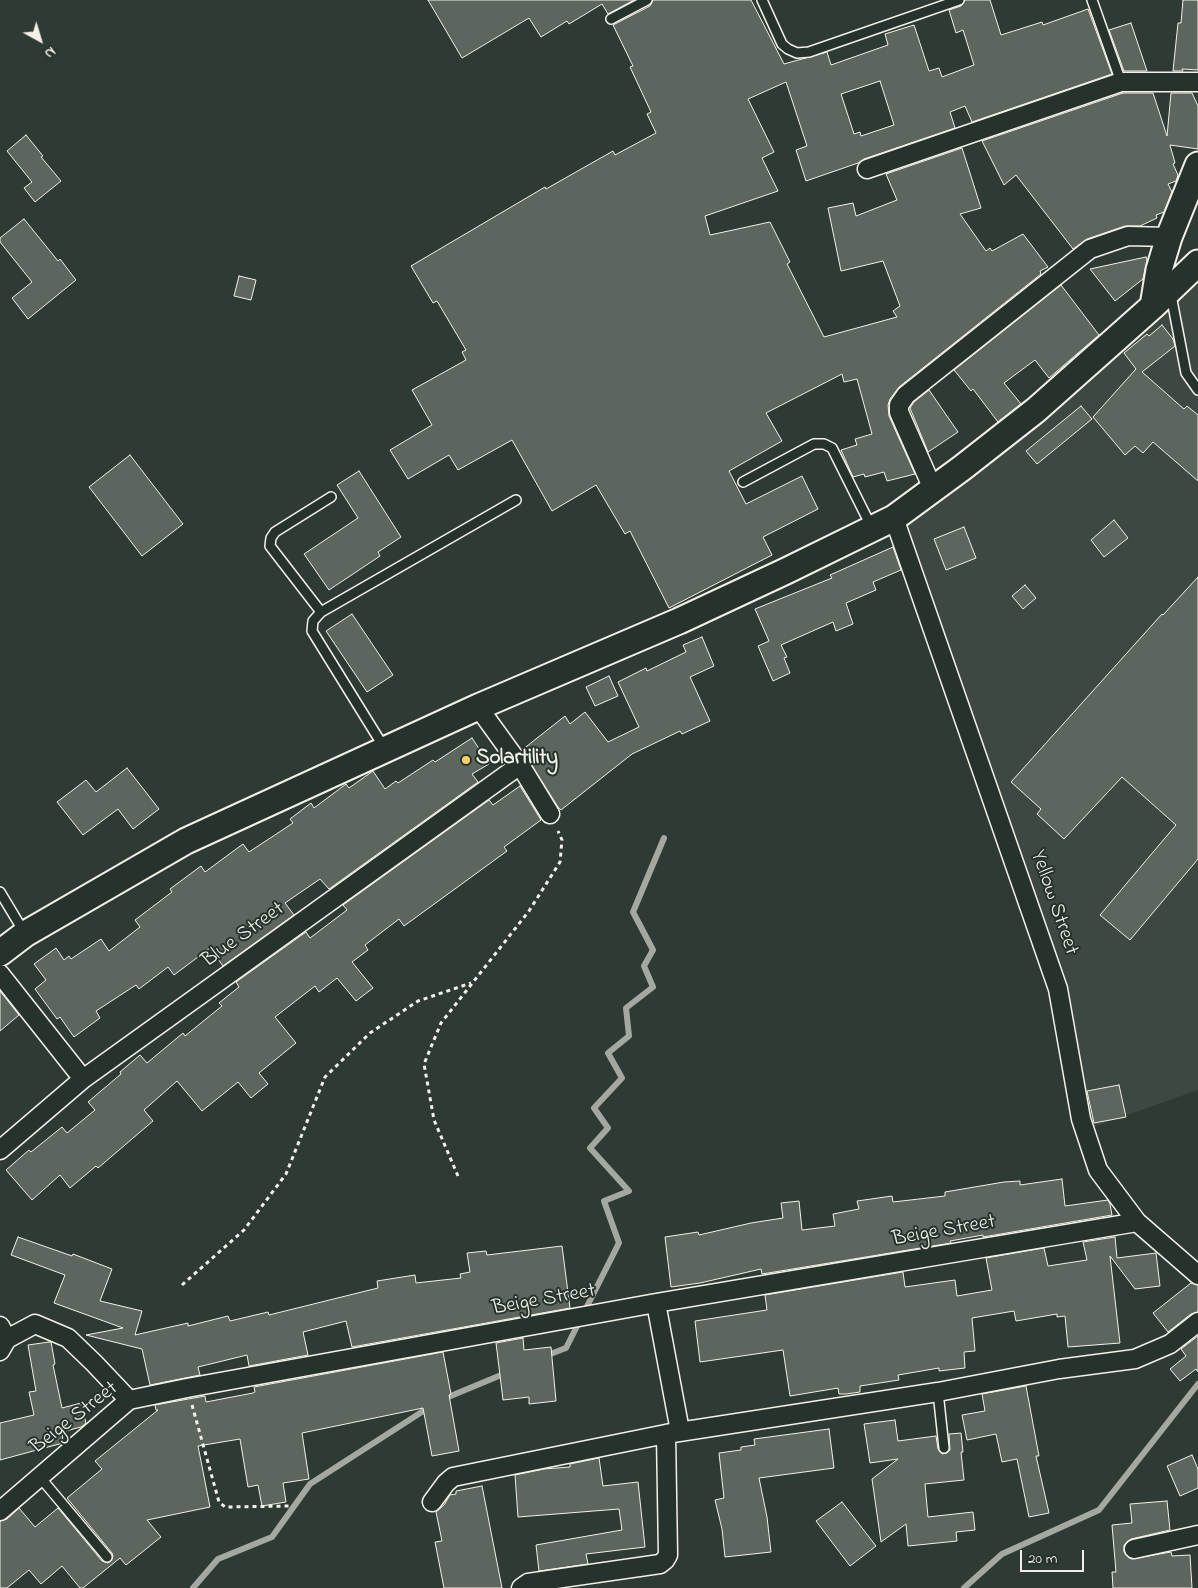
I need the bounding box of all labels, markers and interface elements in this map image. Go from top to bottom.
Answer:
north arrow [15,15,65,65]
text: N [39,41,60,63]
place label: Solartility [476,747,558,773]
marker: Solartility [460,754,472,766]
street label: Yellow Street [1023,847,1083,959]
street label: Blue Street [198,898,290,974]
street label: Beige Street [890,1211,998,1253]
street label: Beige Street [490,1280,598,1322]
street label: Beige Street [26,1377,124,1461]
scale bar [1023,1540,1087,1572]
text: 20 m [1028,1548,1057,1570]

